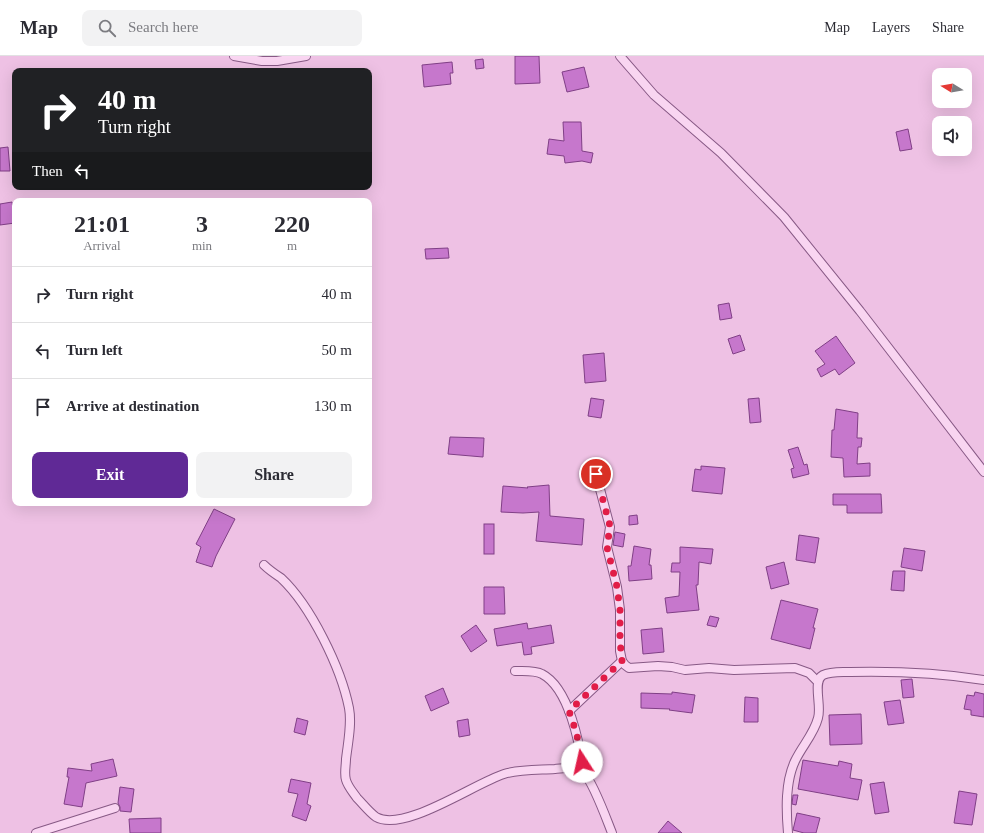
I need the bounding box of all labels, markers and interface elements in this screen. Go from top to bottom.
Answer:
search box [82,10,362,46]
text: Map [20,17,58,38]
icon: search [96,17,118,39]
text: Search here [128,19,198,35]
text: Map [824,20,850,35]
text: Layers [872,20,910,35]
text: Share [932,20,964,35]
north arrow [932,68,972,108]
map controls [932,68,972,156]
icon: right [32,84,84,136]
text: 40 m [98,84,156,115]
button: sound [932,116,972,156]
text: Turn right [98,117,171,137]
icon: left [71,160,93,182]
text: Then [32,163,63,179]
text: 21:01 [74,211,130,237]
text: 3 [196,211,208,237]
text: 220 [274,211,310,237]
text: Arrival [83,238,121,253]
text: min [192,238,212,253]
text: m [287,238,297,253]
icon: right [32,284,54,306]
text: Turn right [66,286,133,302]
text: 40 m [322,286,352,302]
icon: left [32,340,54,362]
text: Turn left [66,342,123,358]
text: 50 m [322,342,352,358]
icon: arrive [32,396,54,418]
text: Arrive at destination [66,398,199,414]
text: 130 m [314,398,352,414]
button: Exit [32,452,188,498]
button: Share [196,452,352,498]
pin [579,457,613,491]
icon: arrive [585,463,607,485]
position arrow [561,741,603,783]

